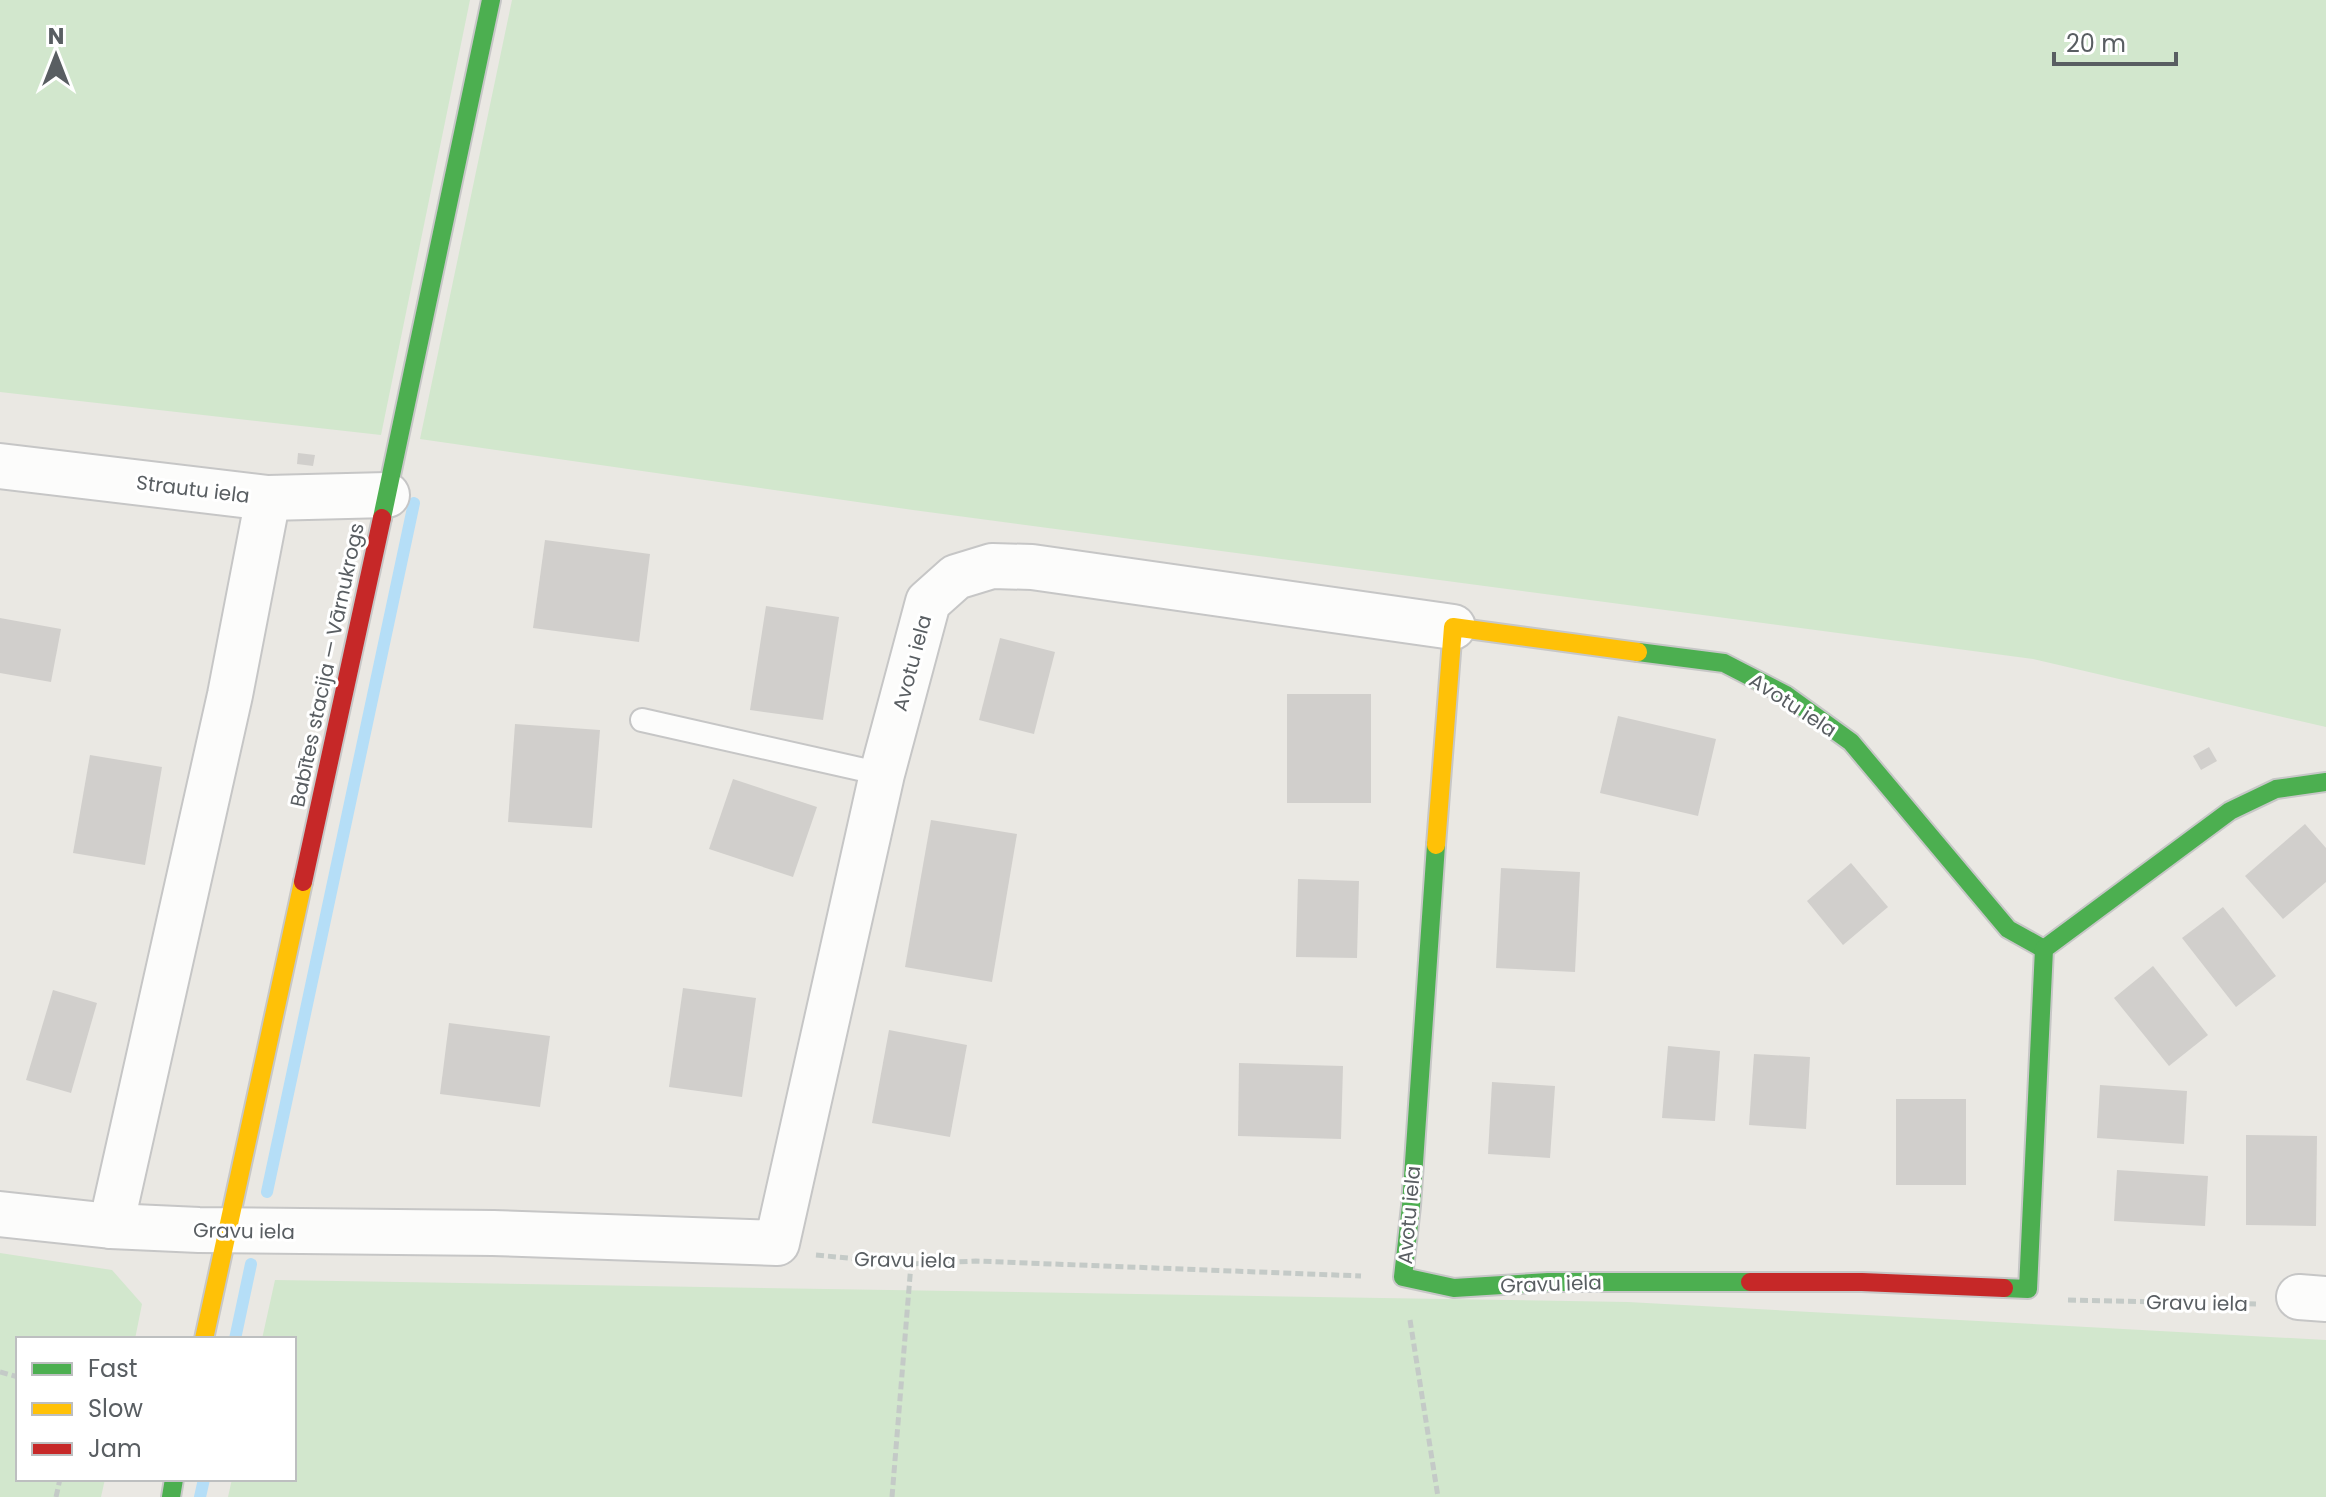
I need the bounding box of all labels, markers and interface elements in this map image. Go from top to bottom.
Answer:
north arrow [16,16,96,96]
scale bar [2054,16,2176,66]
text: N [48,21,64,52]
text: 20 m [2066,27,2126,60]
street label: Strautu iela [135,468,251,510]
street label: Babītes stacija — Vārnukrogs [283,521,371,809]
street label: Avotu iela [886,612,938,714]
street label: Avotu iela [1744,666,1842,744]
street label: Avotu iela [1391,1165,1427,1265]
street label: Gravu iela [193,1216,295,1246]
street label: Gravu iela [854,1245,956,1275]
street label: Gravu iela [1500,1268,1602,1300]
street label: Gravu iela [2146,1288,2248,1318]
legend [16,1337,296,1481]
text: Fast [88,1352,138,1385]
text: Slow [88,1392,143,1425]
text: Jam [88,1432,142,1465]

